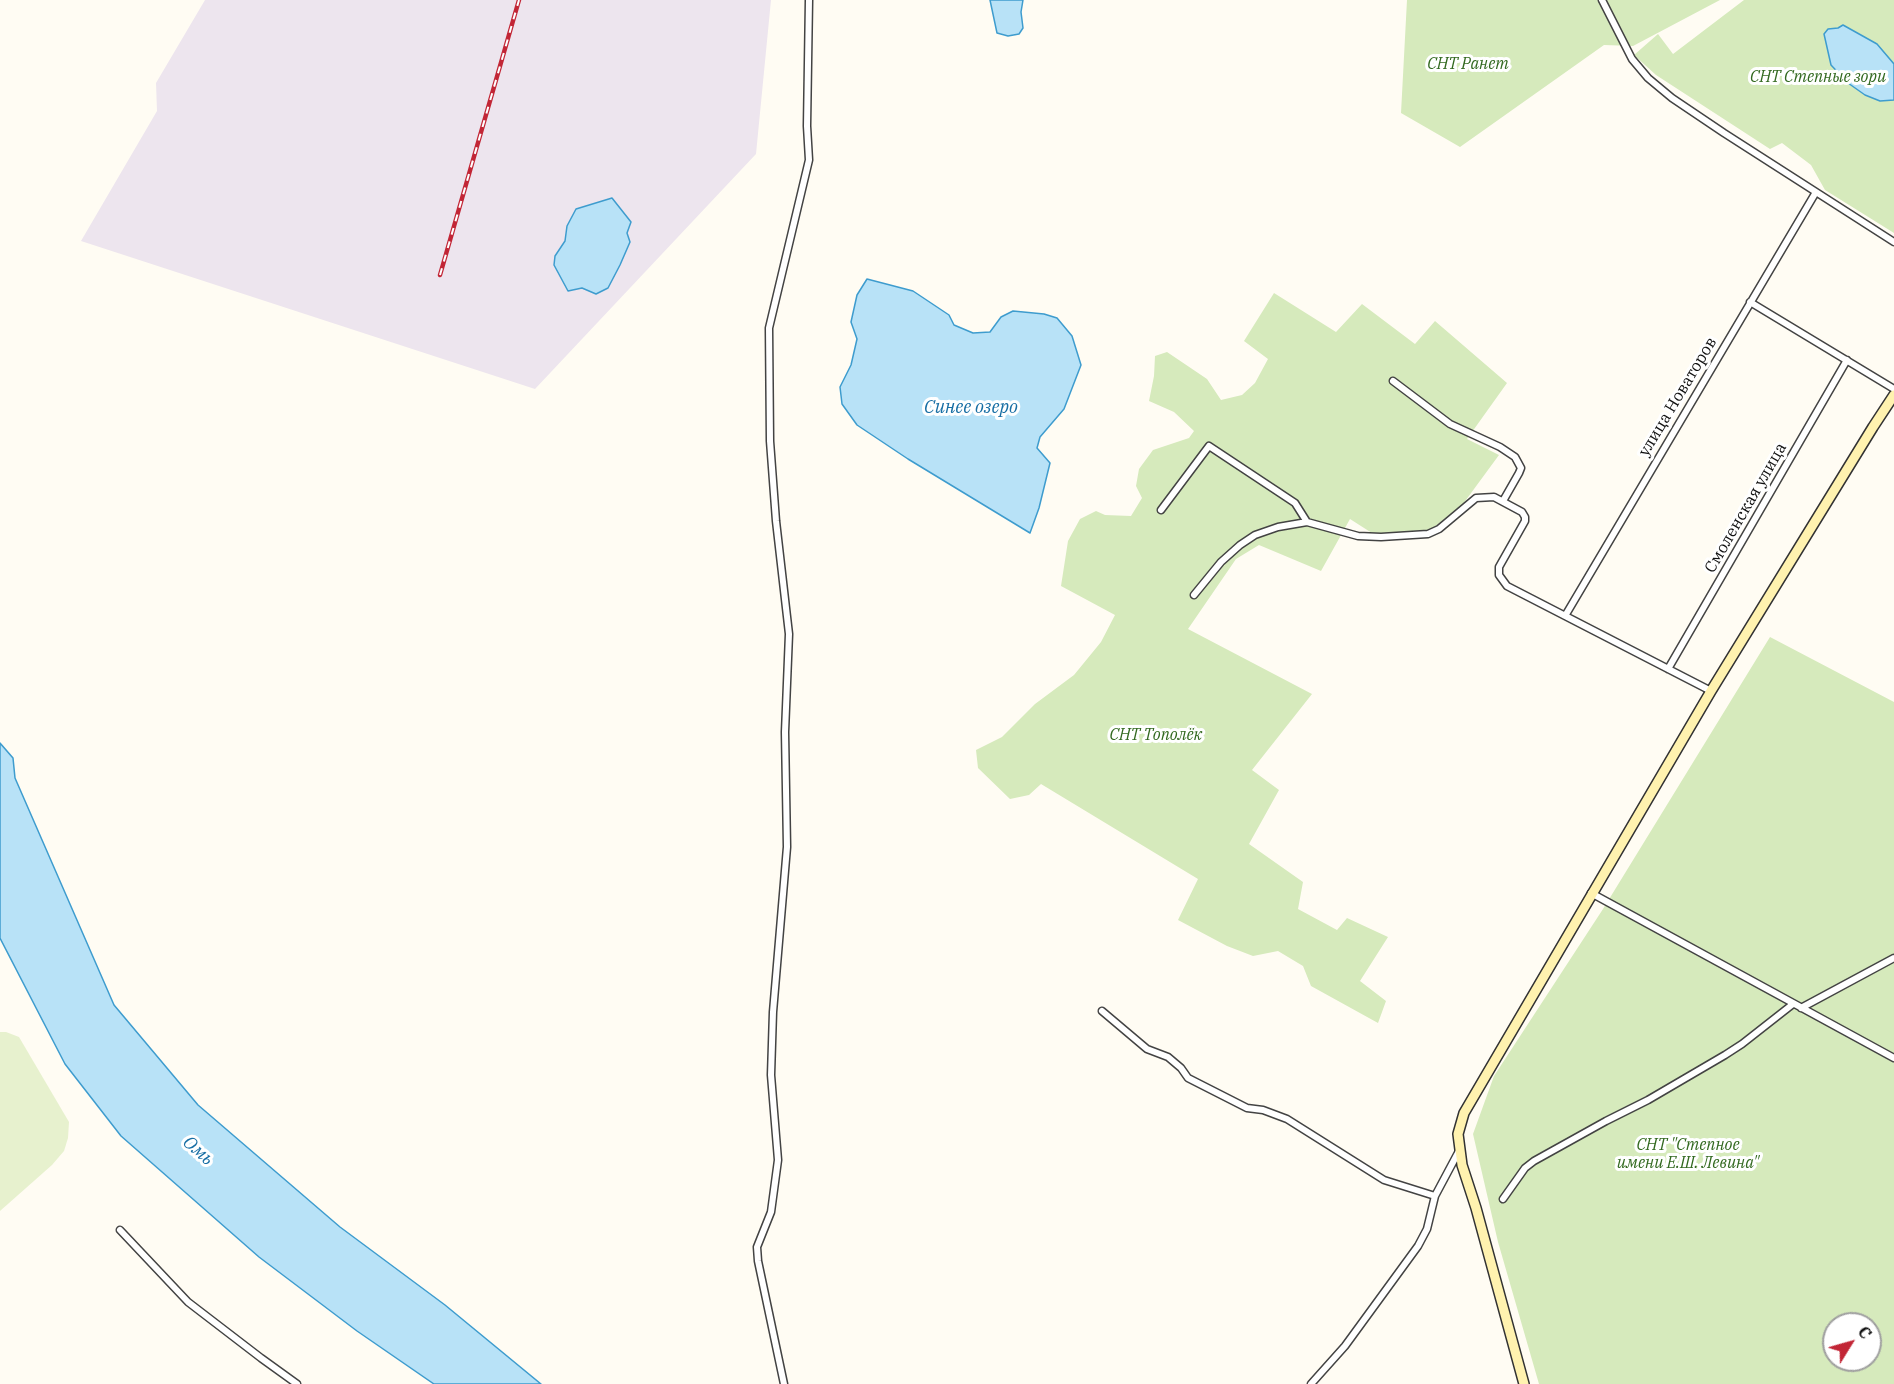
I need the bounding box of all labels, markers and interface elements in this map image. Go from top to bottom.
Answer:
park label: СНТ Ранет [1427,54,1509,74]
park label: СНТ Степные зори [1750,67,1886,87]
street label: улица Новаторов [1635,334,1721,460]
water label: Синее озеро [924,397,1018,419]
street label: Смоленская улица [1701,440,1791,576]
park label: СНТ Тополёк [1110,725,1202,745]
water label: Омь [178,1132,218,1170]
park label: СНТ "Степное имени Е.Ш. Левина" [1617,1135,1759,1173]
north arrow [1822,1312,1882,1372]
text: С [1854,1322,1876,1343]

